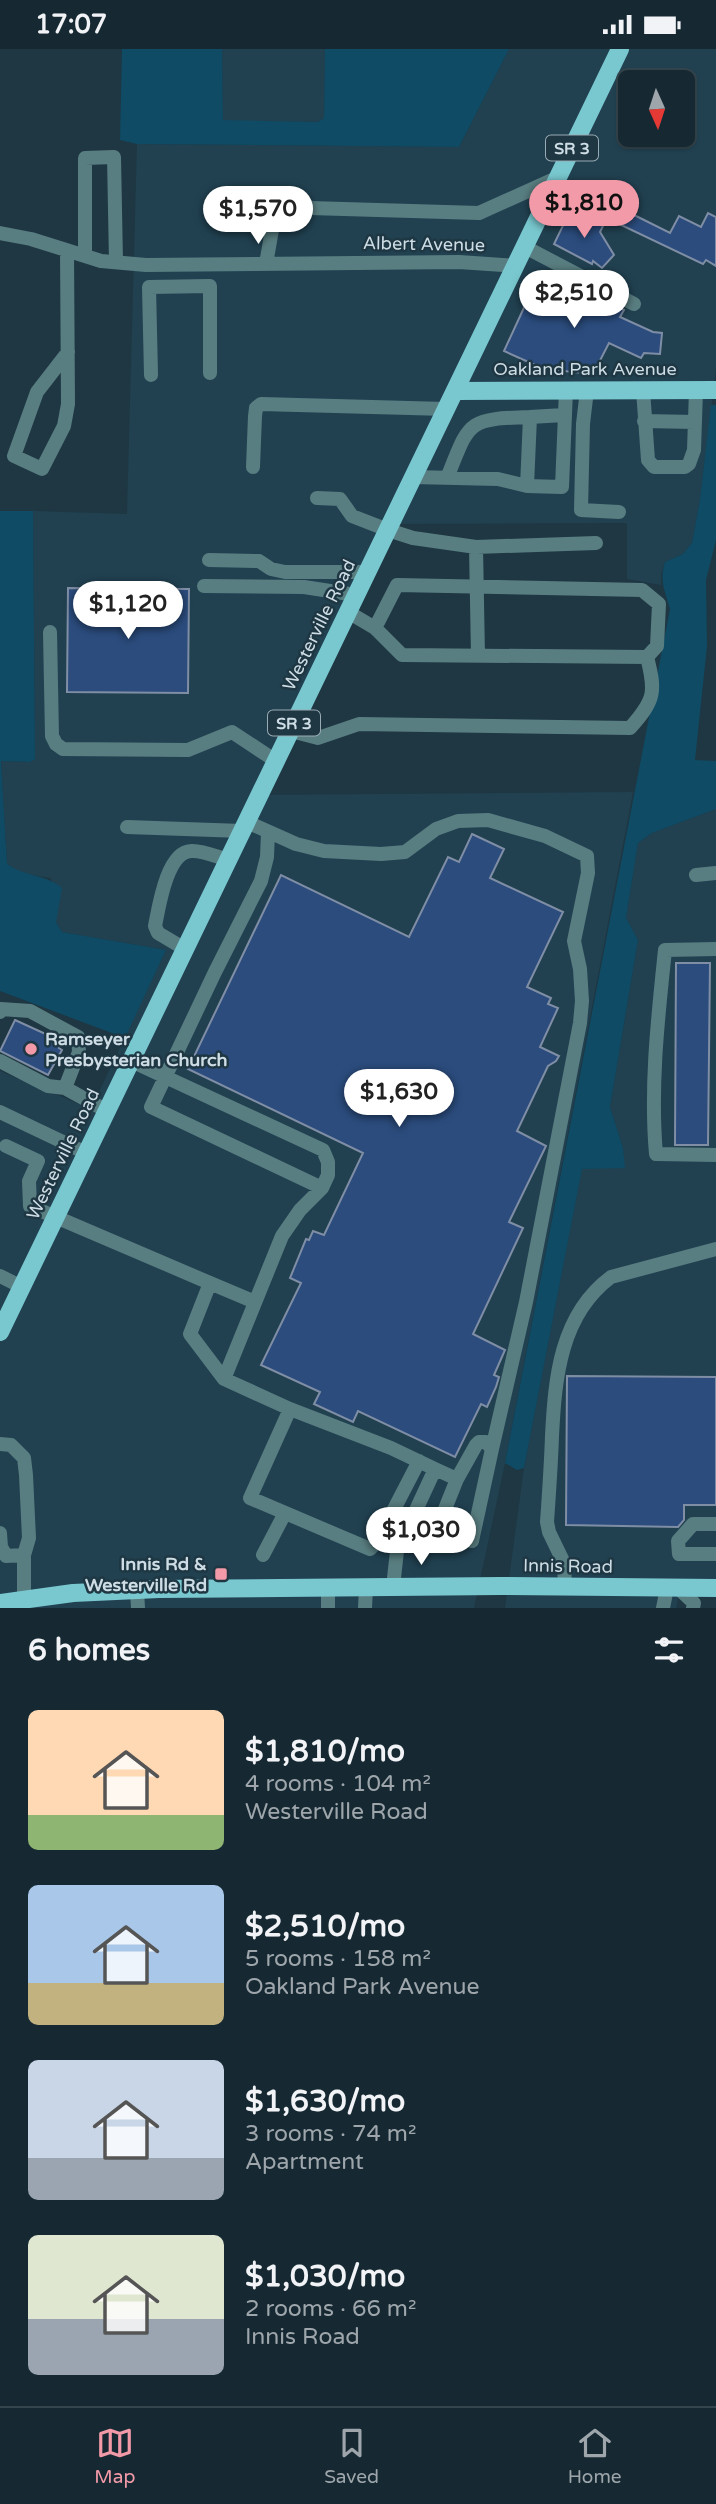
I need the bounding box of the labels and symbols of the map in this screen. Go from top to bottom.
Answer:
north arrow [618,70,695,147]
road number: SR 3 [546,135,598,160]
pin: $1,810 [527,181,641,240]
pin: $1,570 [201,187,315,246]
street label: Albert Avenue [363,232,485,256]
pin: $2,510 [517,271,631,330]
street label: Oakland Park Avenue [493,358,677,380]
street label: Westerville Road [278,556,360,694]
pin: $1,120 [71,581,185,641]
road number: SR 3 [268,711,320,736]
place label: Ramseyer Presbysterian Church [45,1028,227,1071]
marker: Ramseyer Presbysterian Church [23,1041,39,1057]
pin: $1,630 [342,1069,456,1129]
street label: Westerville Road [22,1085,104,1223]
pin: $1,030 [364,1507,478,1567]
place label: Innis Rd & Westerville Rd [85,1553,207,1596]
street label: Innis Road [523,1554,613,1578]
marker: Innis Rd & Westerville Rd [213,1566,229,1582]

